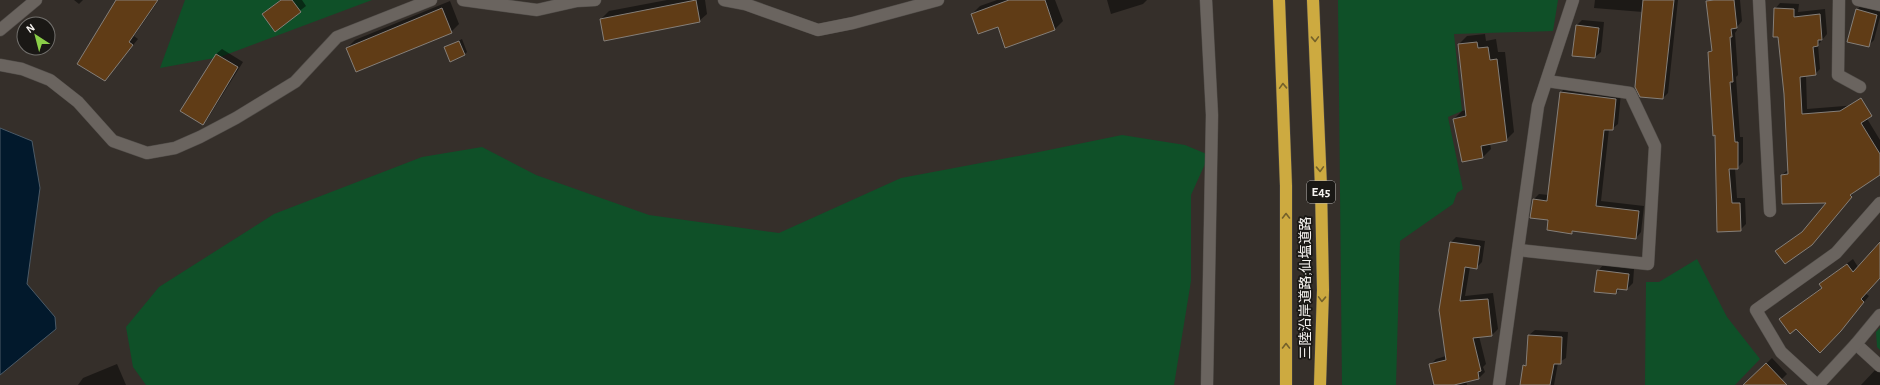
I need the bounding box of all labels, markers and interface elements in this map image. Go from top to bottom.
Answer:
north arrow [16,16,56,56]
text: N [24,22,37,35]
one-way arrow [1310,36,1319,42]
one-way arrow [1278,83,1287,89]
one-way arrow [1316,166,1324,172]
road number: E45 [1307,181,1335,203]
one-way arrow [1282,213,1290,219]
street label: 三陸沿岸道路;仙塩道路 [1297,216,1313,360]
one-way arrow [1318,296,1327,302]
one-way arrow [1282,343,1291,349]

